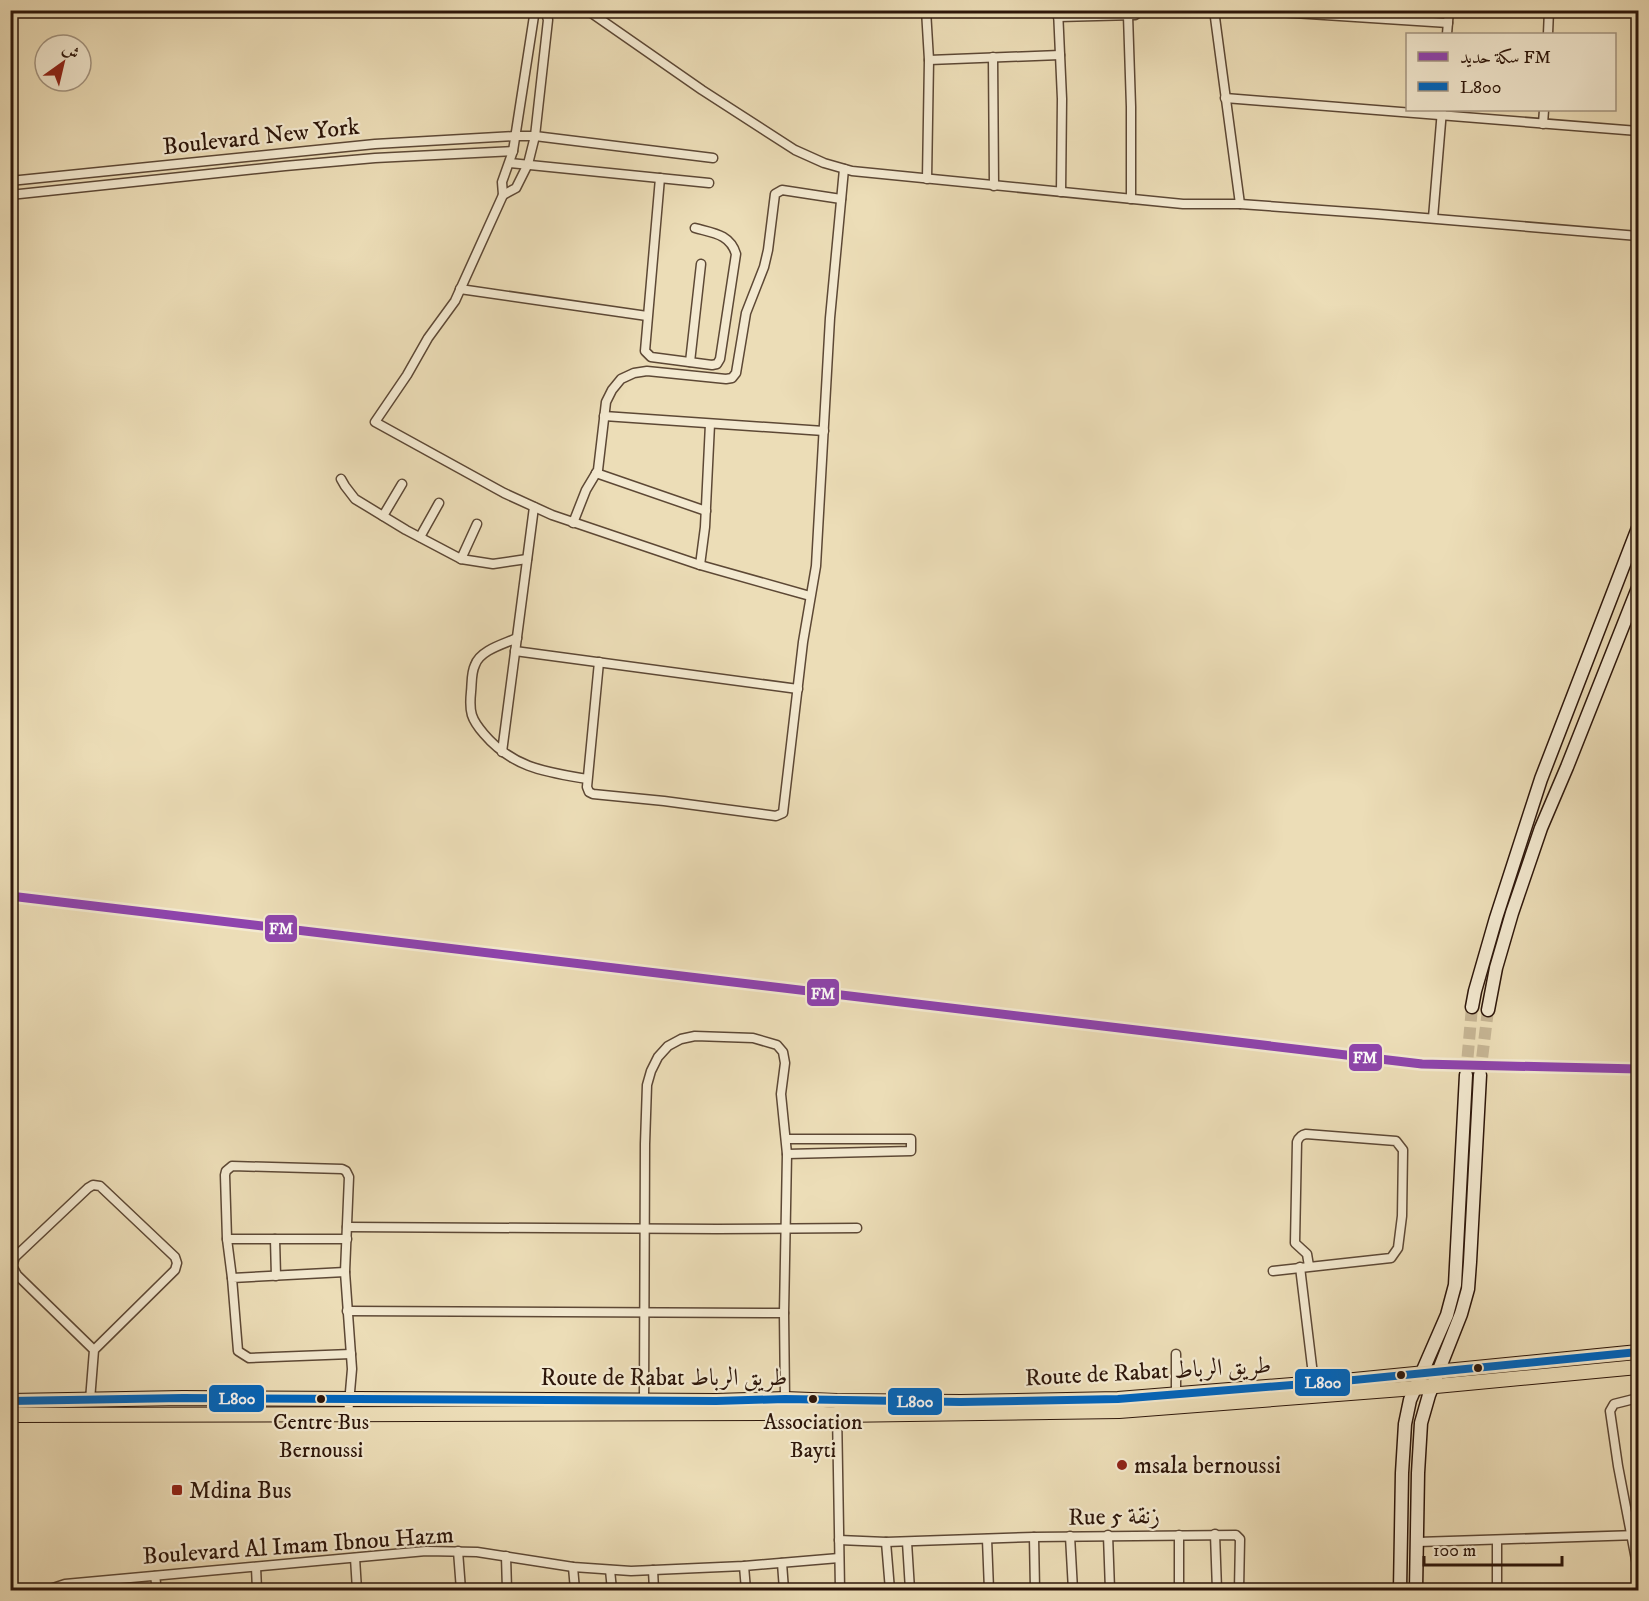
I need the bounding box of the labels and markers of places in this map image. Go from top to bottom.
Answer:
unlabelled marker [1472,1362,1484,1374]
unlabelled marker [1395,1369,1407,1381]
marker: Centre Bus Bernoussi [315,1393,327,1405]
marker: Association Bayti [807,1393,819,1405]
place label: Centre Bus Bernoussi [273,1409,369,1464]
place label: Association Bayti [764,1409,863,1464]
place label: msala bernoussi [1134,1451,1281,1481]
marker: msala bernoussi [1115,1458,1129,1472]
place label: Mdina Bus [189,1476,291,1506]
marker: Mdina Bus [170,1483,184,1497]

